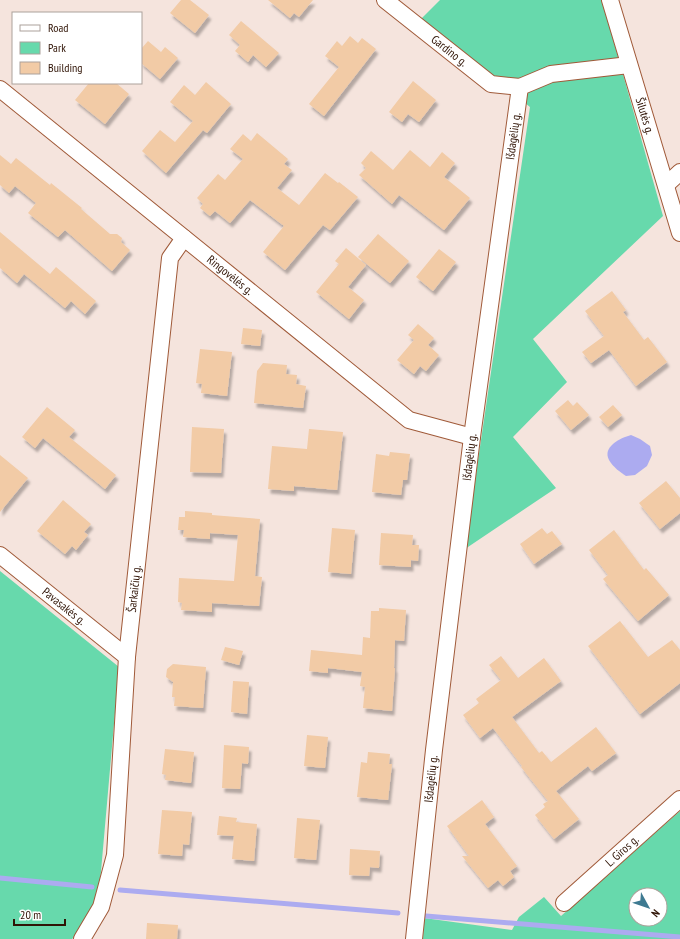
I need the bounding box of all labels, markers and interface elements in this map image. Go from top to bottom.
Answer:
legend [12,12,142,84]
text: Road [48,20,68,35]
street label: Gardino g. [428,32,471,70]
text: Park [48,40,66,55]
text: Building [48,60,83,75]
street label: Šilutės g. [633,95,658,136]
street label: Išdagėlių g. [502,112,523,161]
street label: Ringovėlės g. [204,252,257,298]
street label: Išdagėlių g. [459,433,479,482]
street label: Šarkaičių g. [124,564,144,613]
street label: Pavasakės g. [39,584,89,628]
street label: Išdagėlių g. [420,754,440,803]
street label: L. Giros g. [602,832,642,869]
north arrow [628,887,668,927]
scale bar [14,901,65,927]
text: 20 m [20,907,41,922]
text: N [648,907,663,920]

